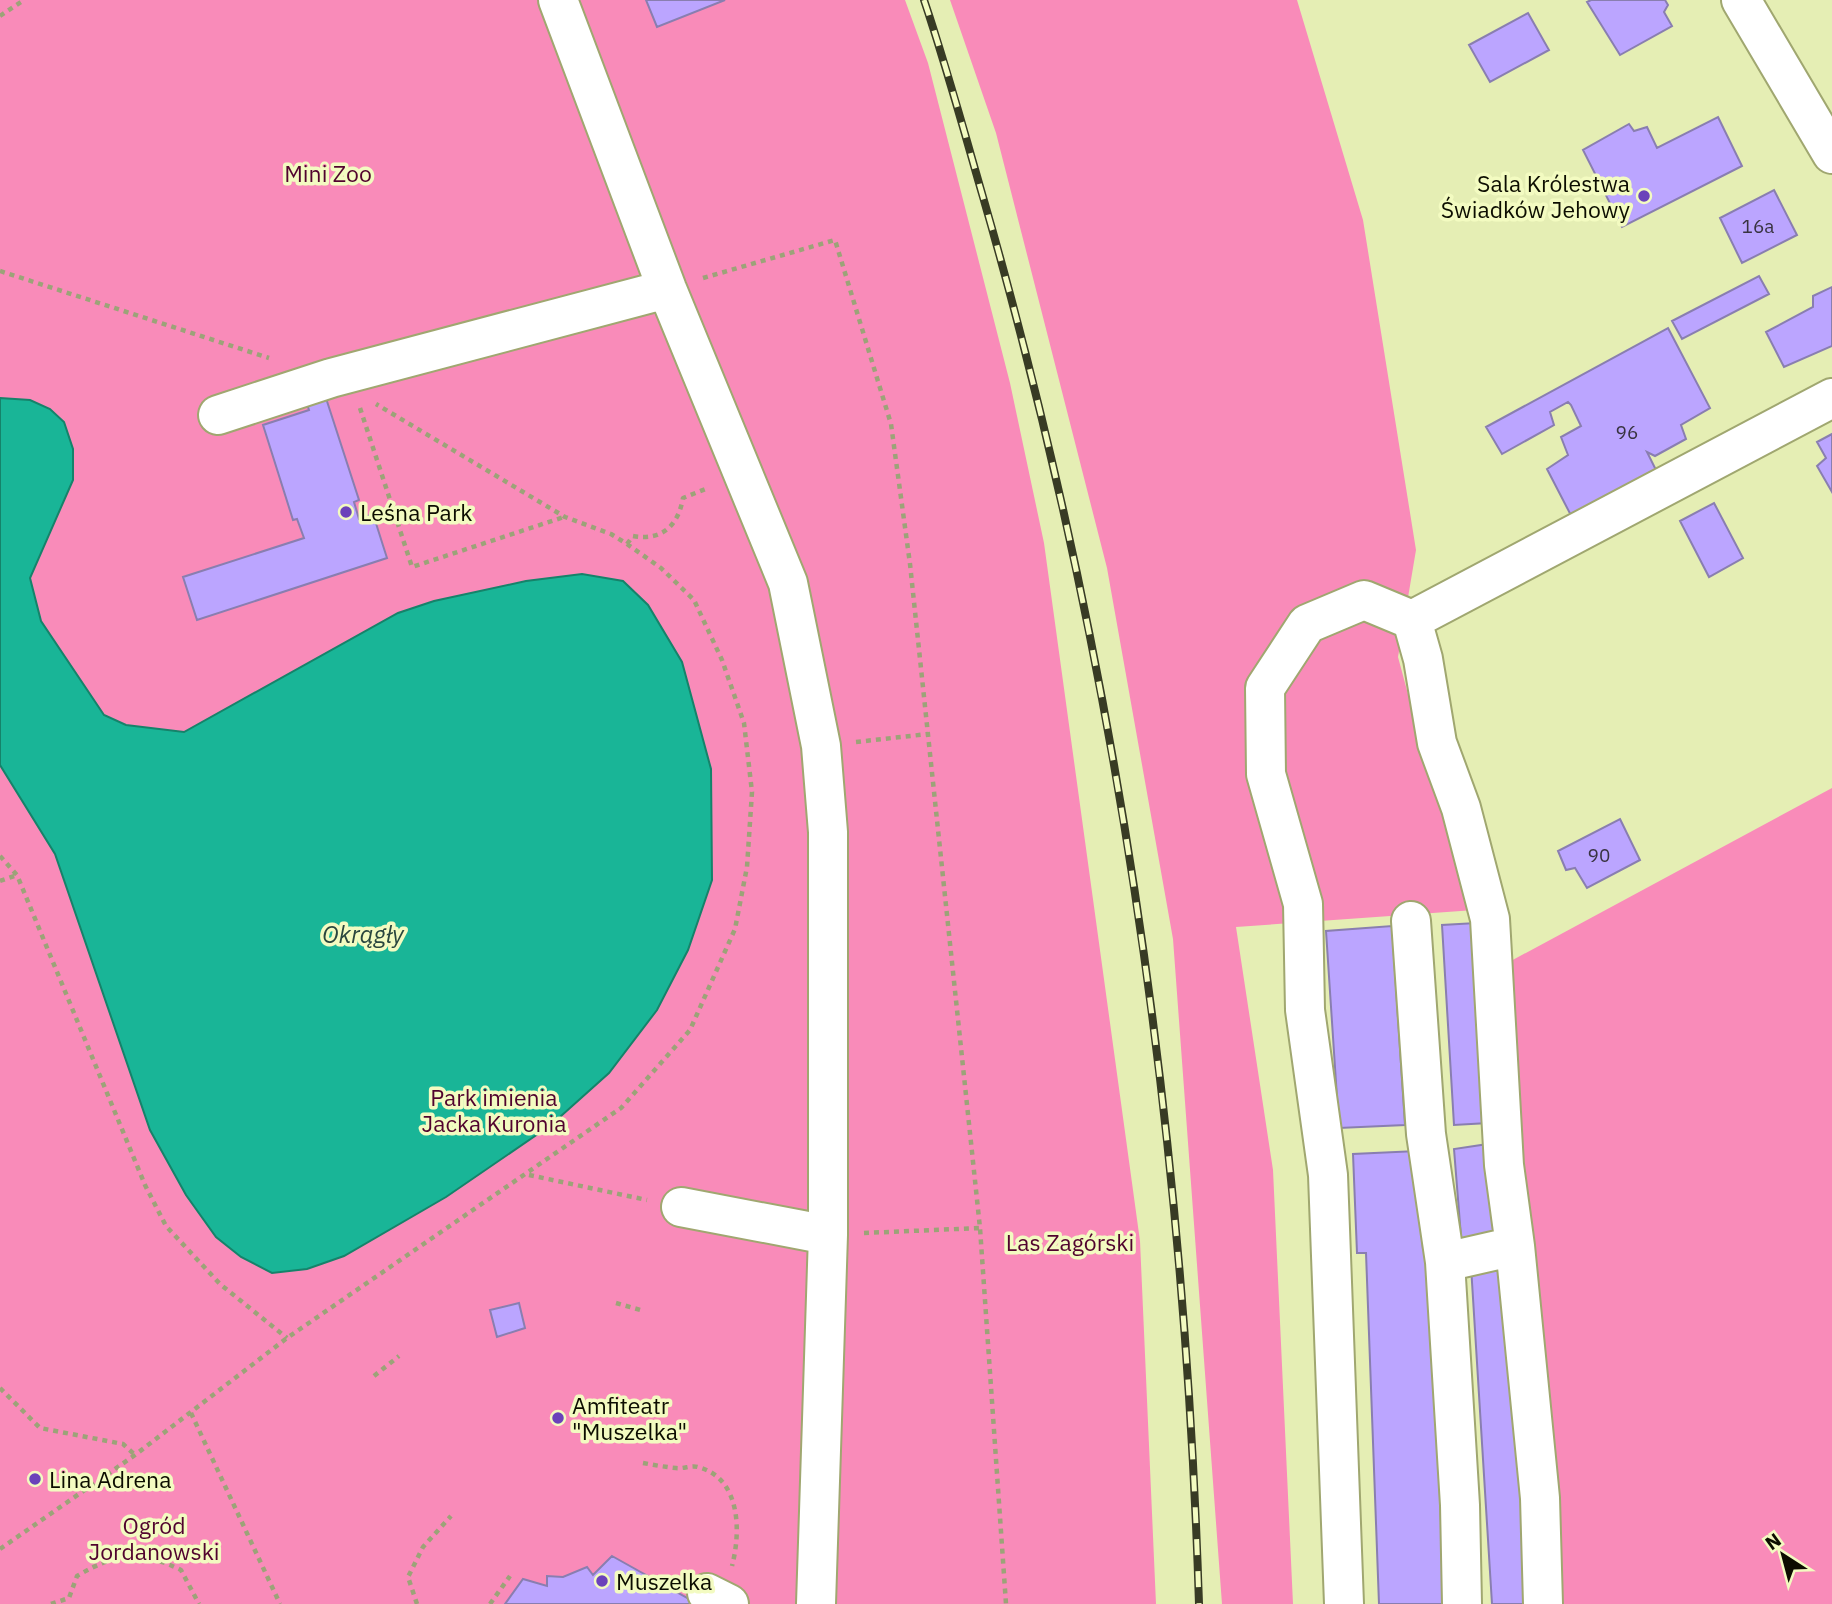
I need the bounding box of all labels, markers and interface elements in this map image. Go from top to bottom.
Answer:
park label: Mini Zoo [284,158,372,188]
place label: Sala Królestwa Świadków Jehowy [1441,168,1631,224]
marker: Sala Królestwa Świadków Jehowy [1636,188,1652,204]
house number: 16a [1742,214,1774,238]
house number: 96 [1616,420,1638,444]
place label: Leśna Park [360,497,472,527]
marker: Leśna Park [338,504,354,520]
house number: 90 [1588,843,1610,867]
water label: Okrągły [322,918,405,950]
park label: Park imienia Jacka Kuronia [421,1082,567,1138]
park label: Las Zagórski [1006,1227,1134,1257]
place label: Amfiteatr "Muszelka" [572,1390,687,1446]
marker: Amfiteatr "Muszelka" [550,1410,566,1426]
place label: Lina Adrena [49,1464,171,1494]
marker: Lina Adrena [27,1471,43,1487]
park label: Ogród Jordanowski [88,1510,220,1566]
north arrow [1748,1520,1818,1590]
text: N [1760,1527,1786,1555]
place label: Muszelka [616,1566,712,1596]
marker: Muszelka [594,1573,610,1589]

